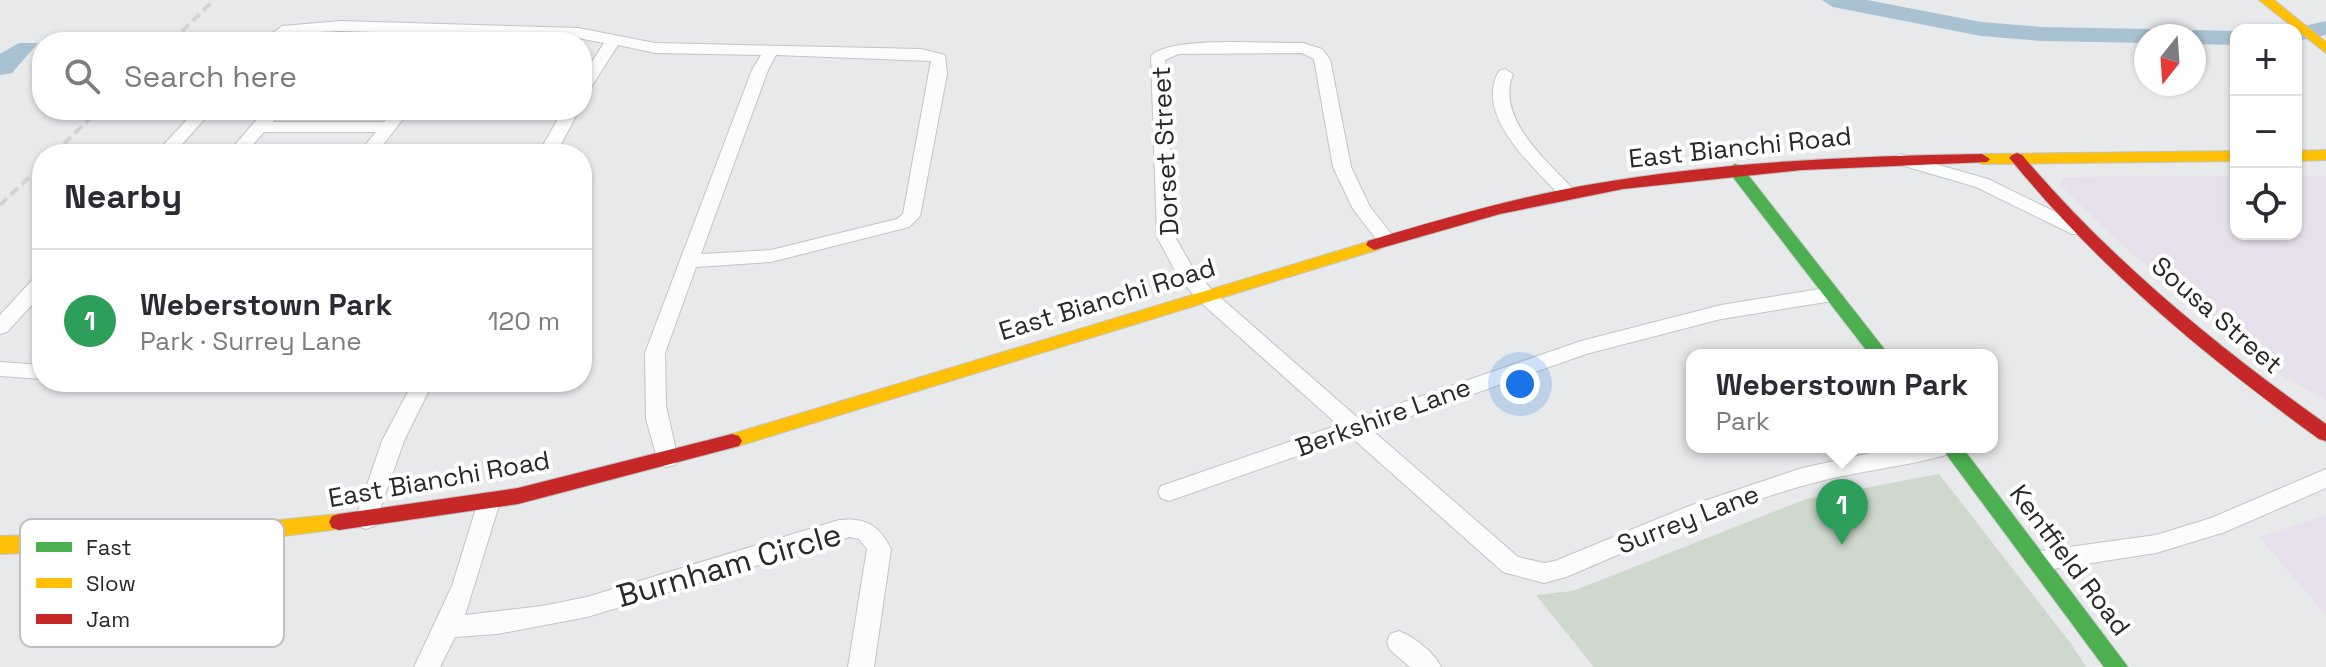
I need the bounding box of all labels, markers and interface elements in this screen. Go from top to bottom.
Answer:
north arrow [2134,24,2206,96]
map controls [2230,24,2302,240]
button: + [2230,24,2302,96]
search box [32,32,592,120]
icon: search [60,54,104,98]
text: Search here [124,57,297,96]
street label: Dorset Street [1144,65,1186,237]
button: − [2230,96,2302,168]
street label: East Bianchi Road [1627,118,1853,176]
button: locate [2230,168,2302,240]
text: Nearby [64,175,182,218]
street label: Sousa Street [2144,249,2290,381]
street label: East Bianchi Road [995,250,1219,348]
text: Weberstown Park [140,285,392,324]
text: 1 [84,304,96,338]
text: 120 m [488,304,560,338]
text: Park · Surrey Lane [140,324,362,358]
popup [1686,349,1998,453]
your location [1500,364,1540,404]
text: Weberstown Park [1716,365,1968,404]
street label: Berkshire Lane [1291,370,1475,464]
text: Park [1716,404,1770,438]
street label: East Bianchi Road [326,443,552,515]
street label: Surrey Lane [1612,476,1764,562]
street label: Kentfield Road [2002,478,2138,642]
pin: 1 [1816,479,1868,545]
street label: Burnham Circle [612,514,846,616]
legend [20,519,284,647]
text: Fast [86,533,132,561]
text: Slow [86,569,136,597]
text: Jam [86,605,130,633]

